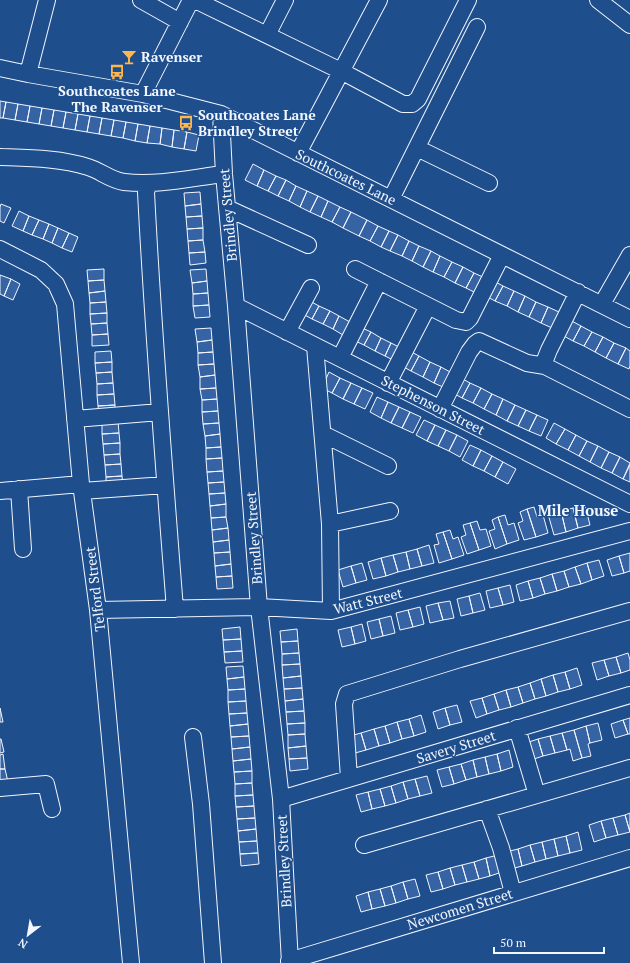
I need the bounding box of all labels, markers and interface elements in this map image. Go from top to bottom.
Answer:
place label: Ravenser [141,47,202,66]
bar icon: Ravenser [120,48,138,66]
bus stop icon: Southcoates Lane The Ravenser [108,63,126,81]
place label: Southcoates Lane The Ravenser [58,81,176,116]
place label: Southcoates Lane Brindley Street [198,105,316,140]
bus stop icon: Southcoates Lane Brindley Street [177,114,195,132]
street label: Southcoates Lane [293,144,400,209]
street label: Brindley Street [214,167,241,262]
street label: Stephenson Street [378,370,489,439]
street label: Brindley Street [241,490,266,585]
district label: Mile House [538,500,618,520]
street label: Telford Street [80,545,109,633]
street label: Watt Street [331,583,405,618]
street label: Savery Street [414,725,499,768]
street label: Brindley Street [272,813,295,908]
street label: Newcomen Street [405,883,516,934]
north arrow [8,915,48,955]
scale bar [494,929,604,955]
text: N [15,935,30,952]
text: 50 m [500,935,527,950]

